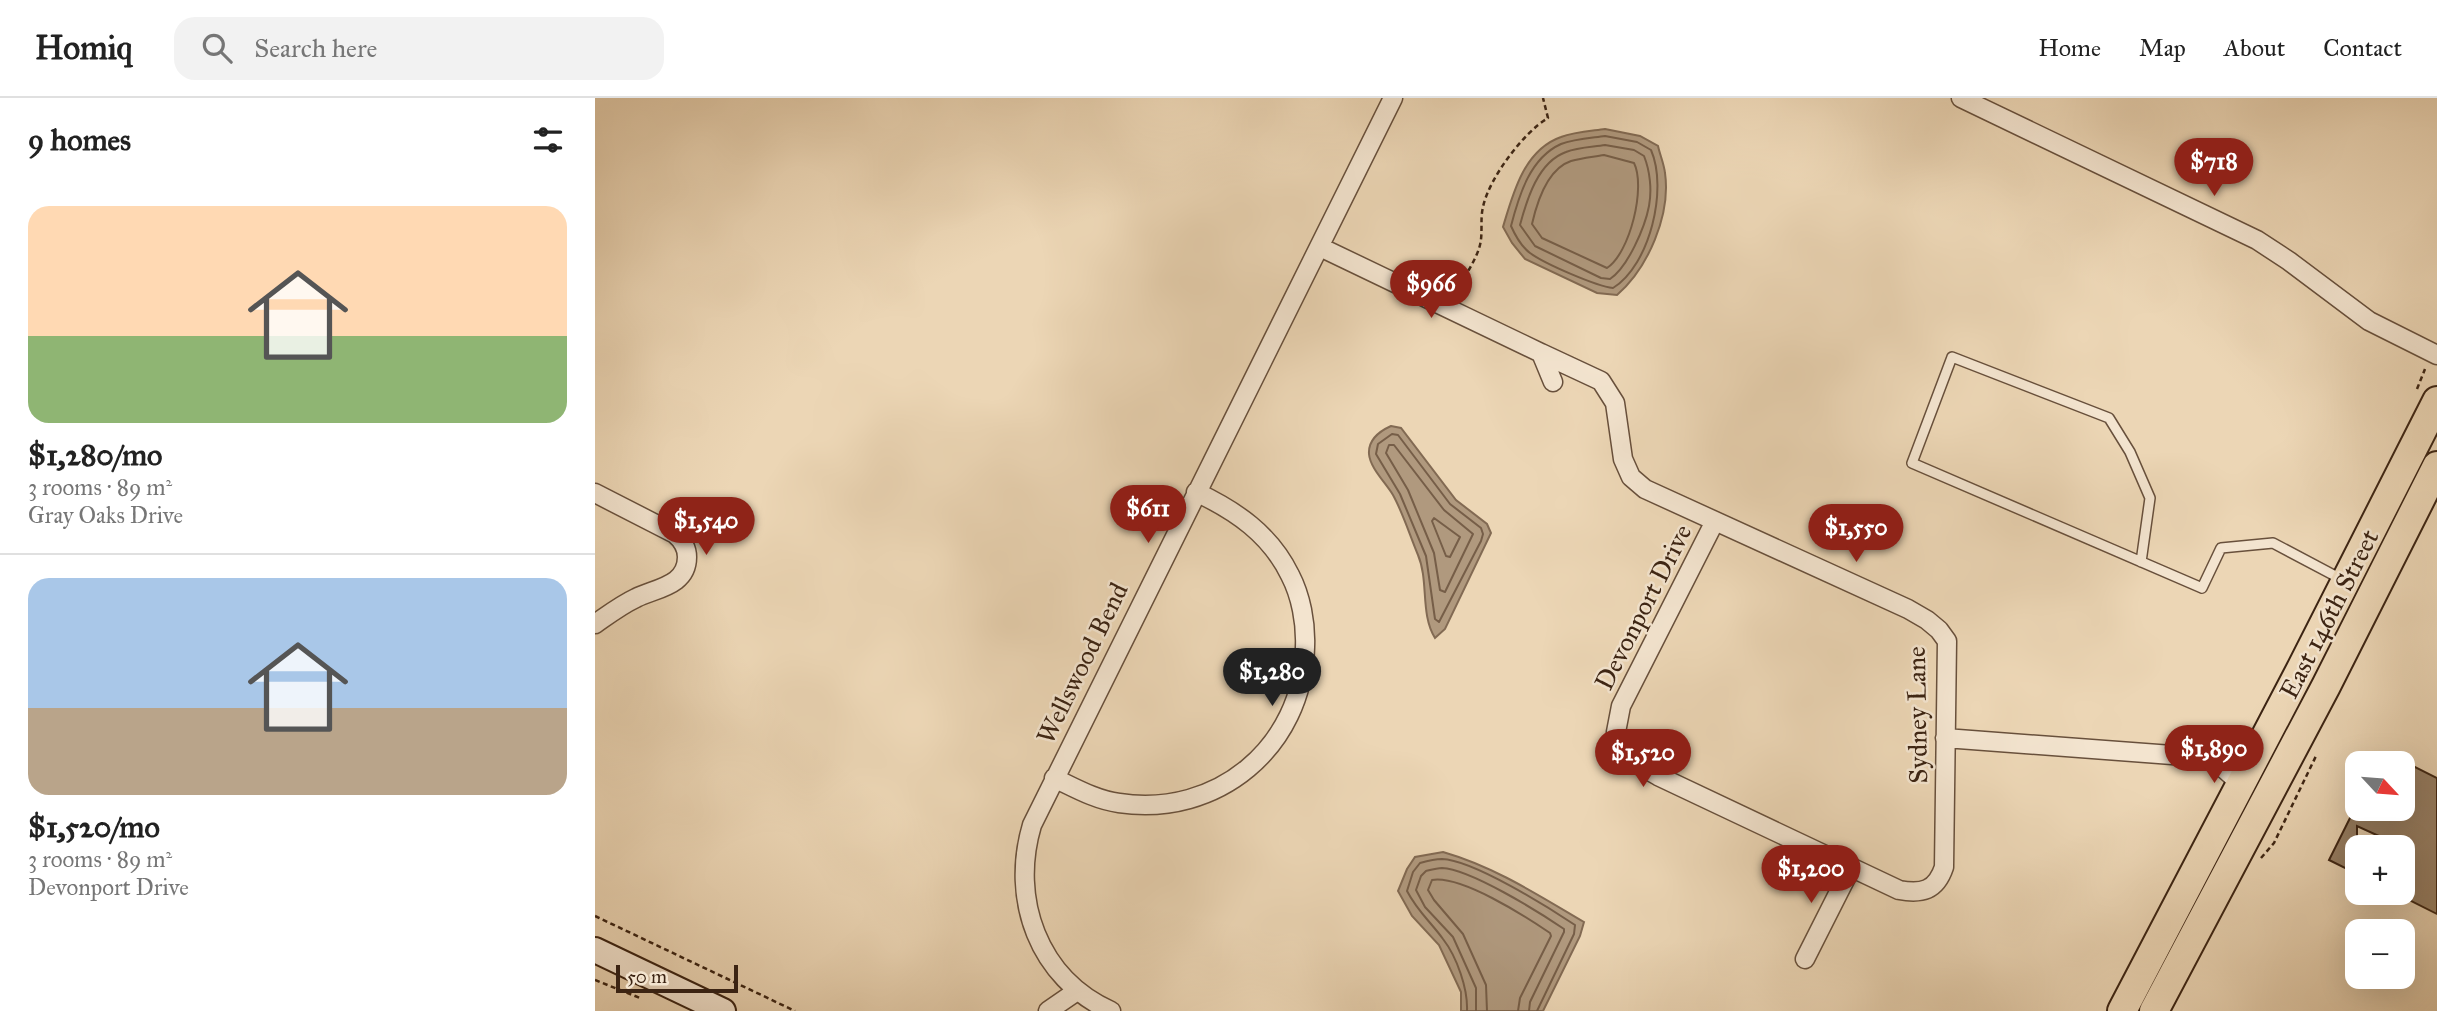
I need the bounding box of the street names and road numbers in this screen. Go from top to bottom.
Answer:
street label: Devonport Drive [1587,519,1699,695]
street label: East 146th Street [2273,524,2385,704]
street label: Wellswood Bend [1029,577,1135,749]
street label: Sydney Lane [1900,646,1934,784]

